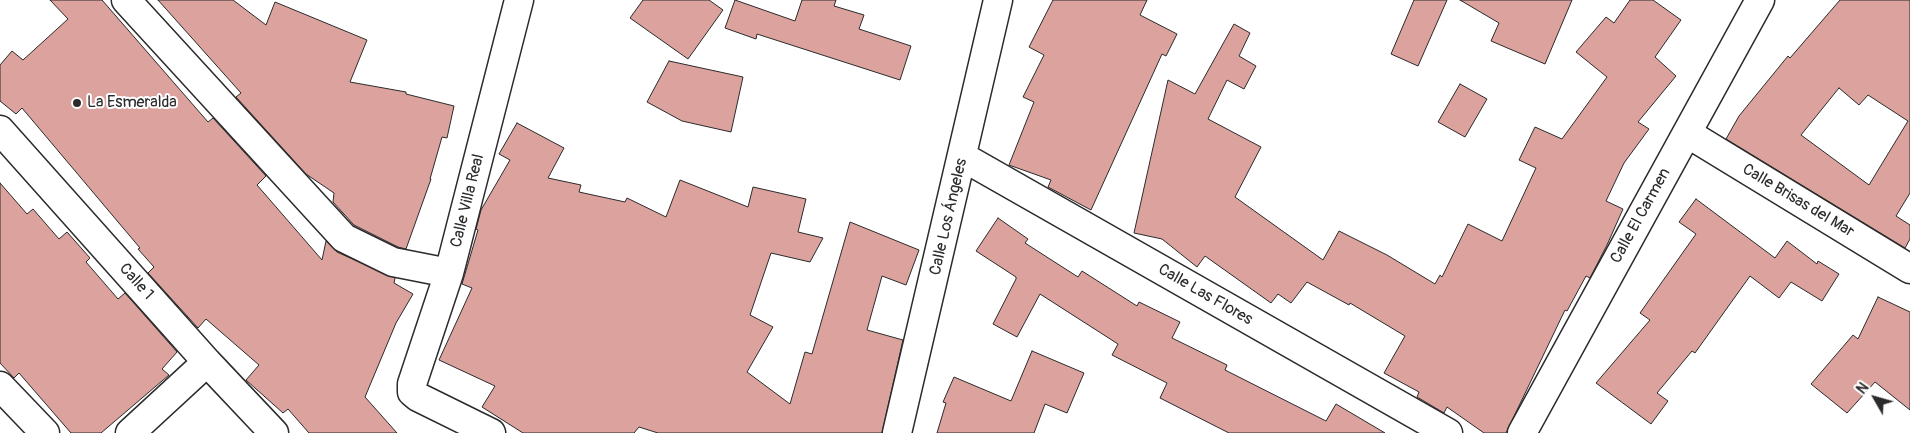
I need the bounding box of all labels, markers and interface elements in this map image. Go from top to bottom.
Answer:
place label: La Esmeralda [87,93,177,113]
marker: La Esmeralda [71,97,83,109]
street label: Calle Villa Real [447,152,489,250]
street label: Calle Los Ángeles [926,157,972,277]
street label: Calle Brisas del Mar [1739,160,1857,242]
street label: Calle El Carmen [1607,165,1675,267]
street label: Calle 1 [115,260,157,304]
street label: Calle Las Flores [1154,260,1256,330]
north arrow [1850,373,1900,423]
text: N [1853,379,1872,397]

